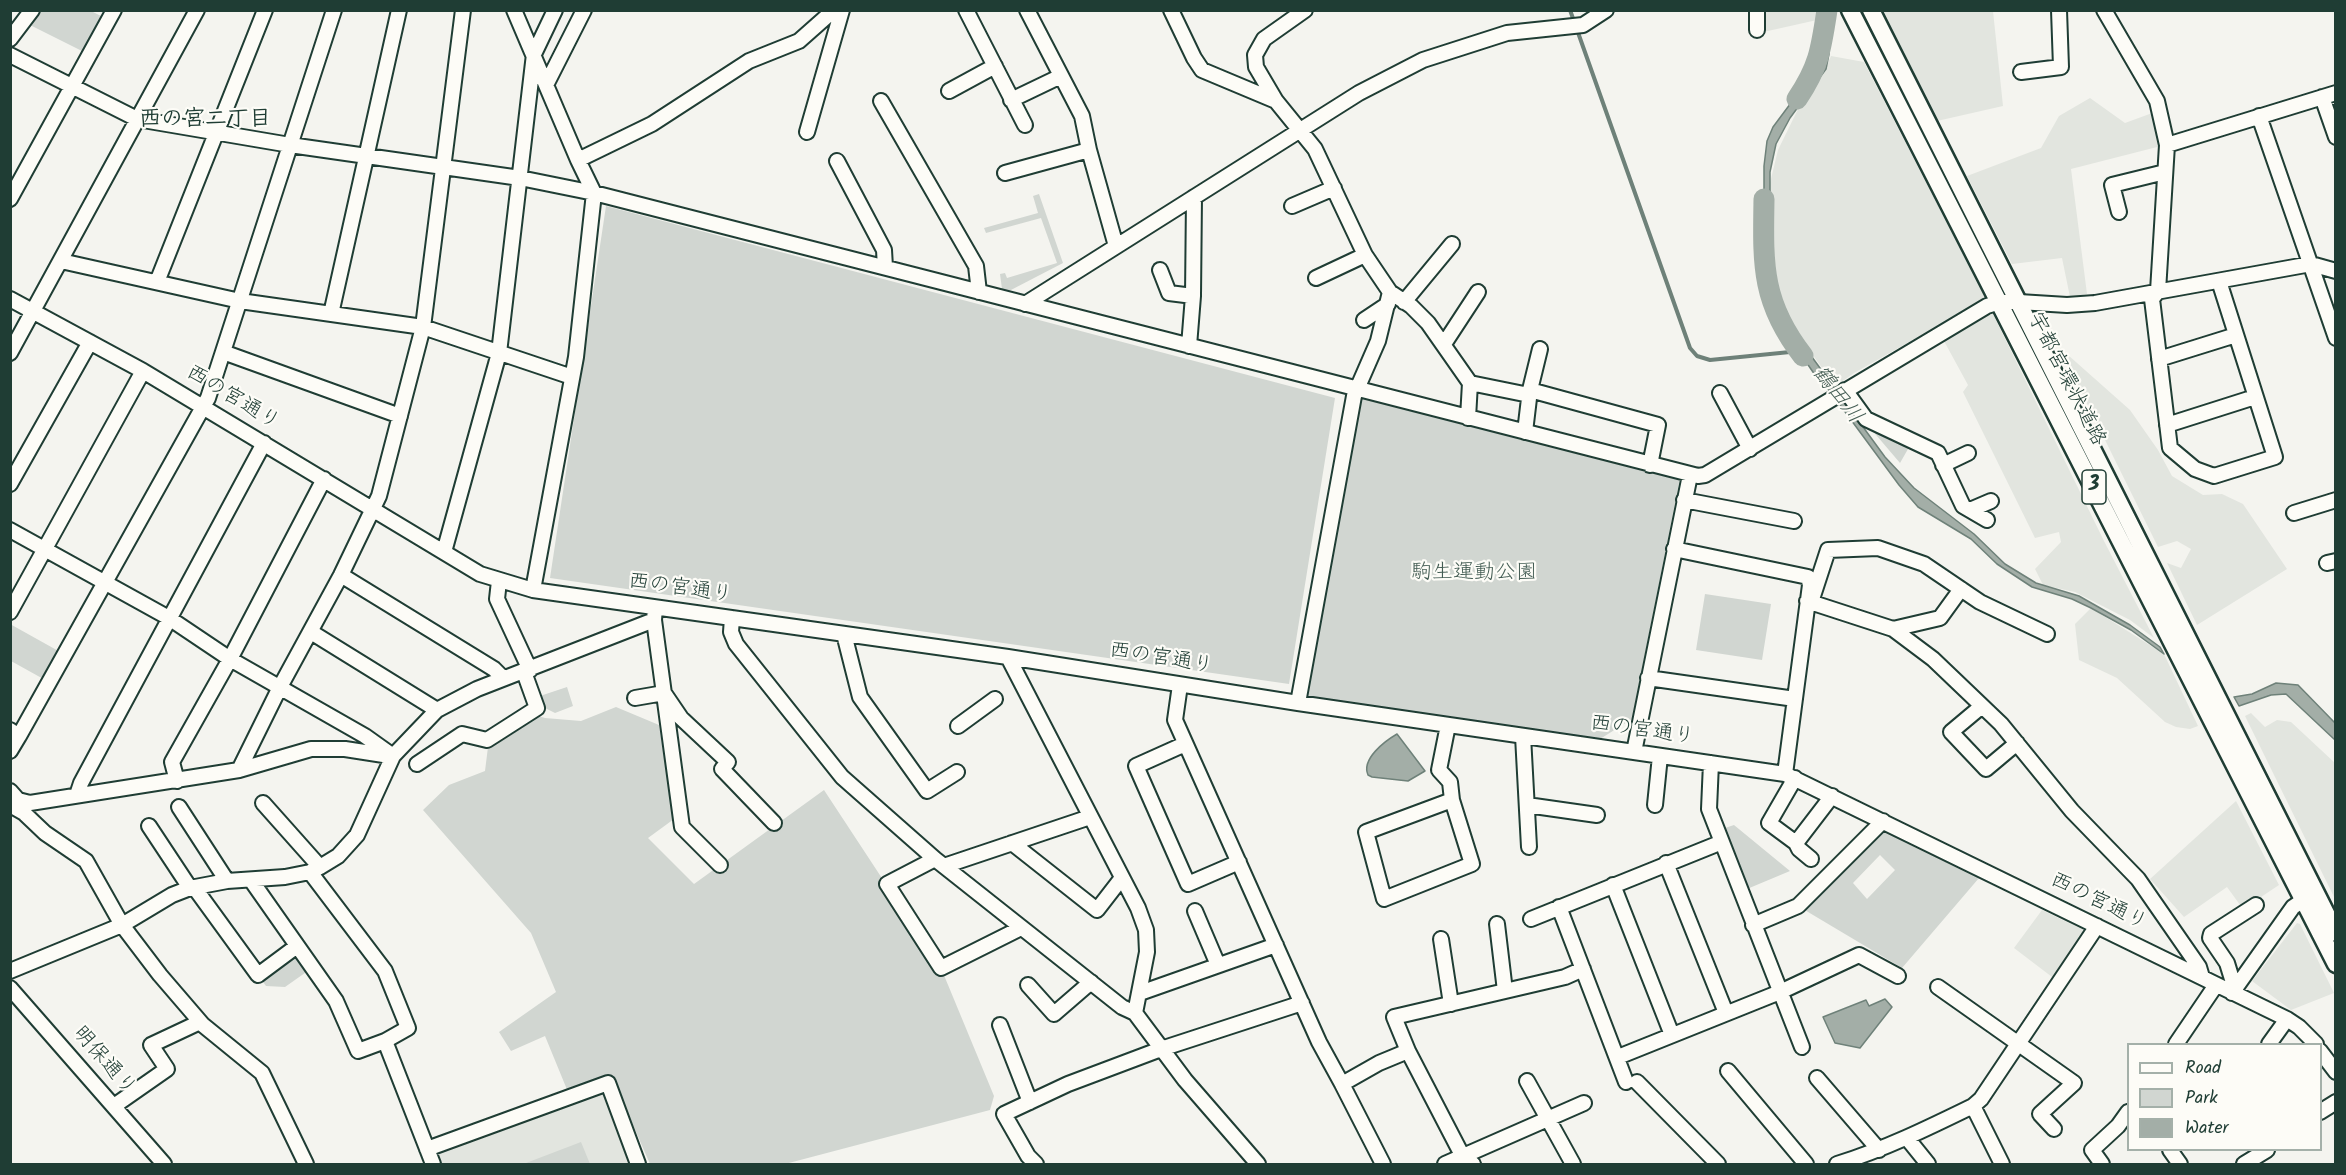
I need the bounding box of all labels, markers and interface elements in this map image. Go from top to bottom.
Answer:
district label: 西の宮二丁目 [139,108,271,134]
street label: 宇都宮環状道路 [2020,309,2110,451]
street label: 西の宮通り [181,361,283,437]
water label: 鶴田川 [1805,362,1867,430]
road number: 3 [2082,470,2106,504]
park label: 駒生運動公園 [1411,561,1537,587]
street label: 西の宮通り [626,570,734,610]
street label: 西の宮通り [1107,639,1215,681]
street label: 西の宮通り [1588,712,1696,752]
street label: 西の宮通り [2045,869,2151,937]
street label: 明保通り [66,1022,140,1102]
legend [2127,1043,2322,1151]
text: Road [2185,1054,2221,1083]
text: Park [2185,1084,2218,1113]
text: Water [2185,1114,2229,1143]

